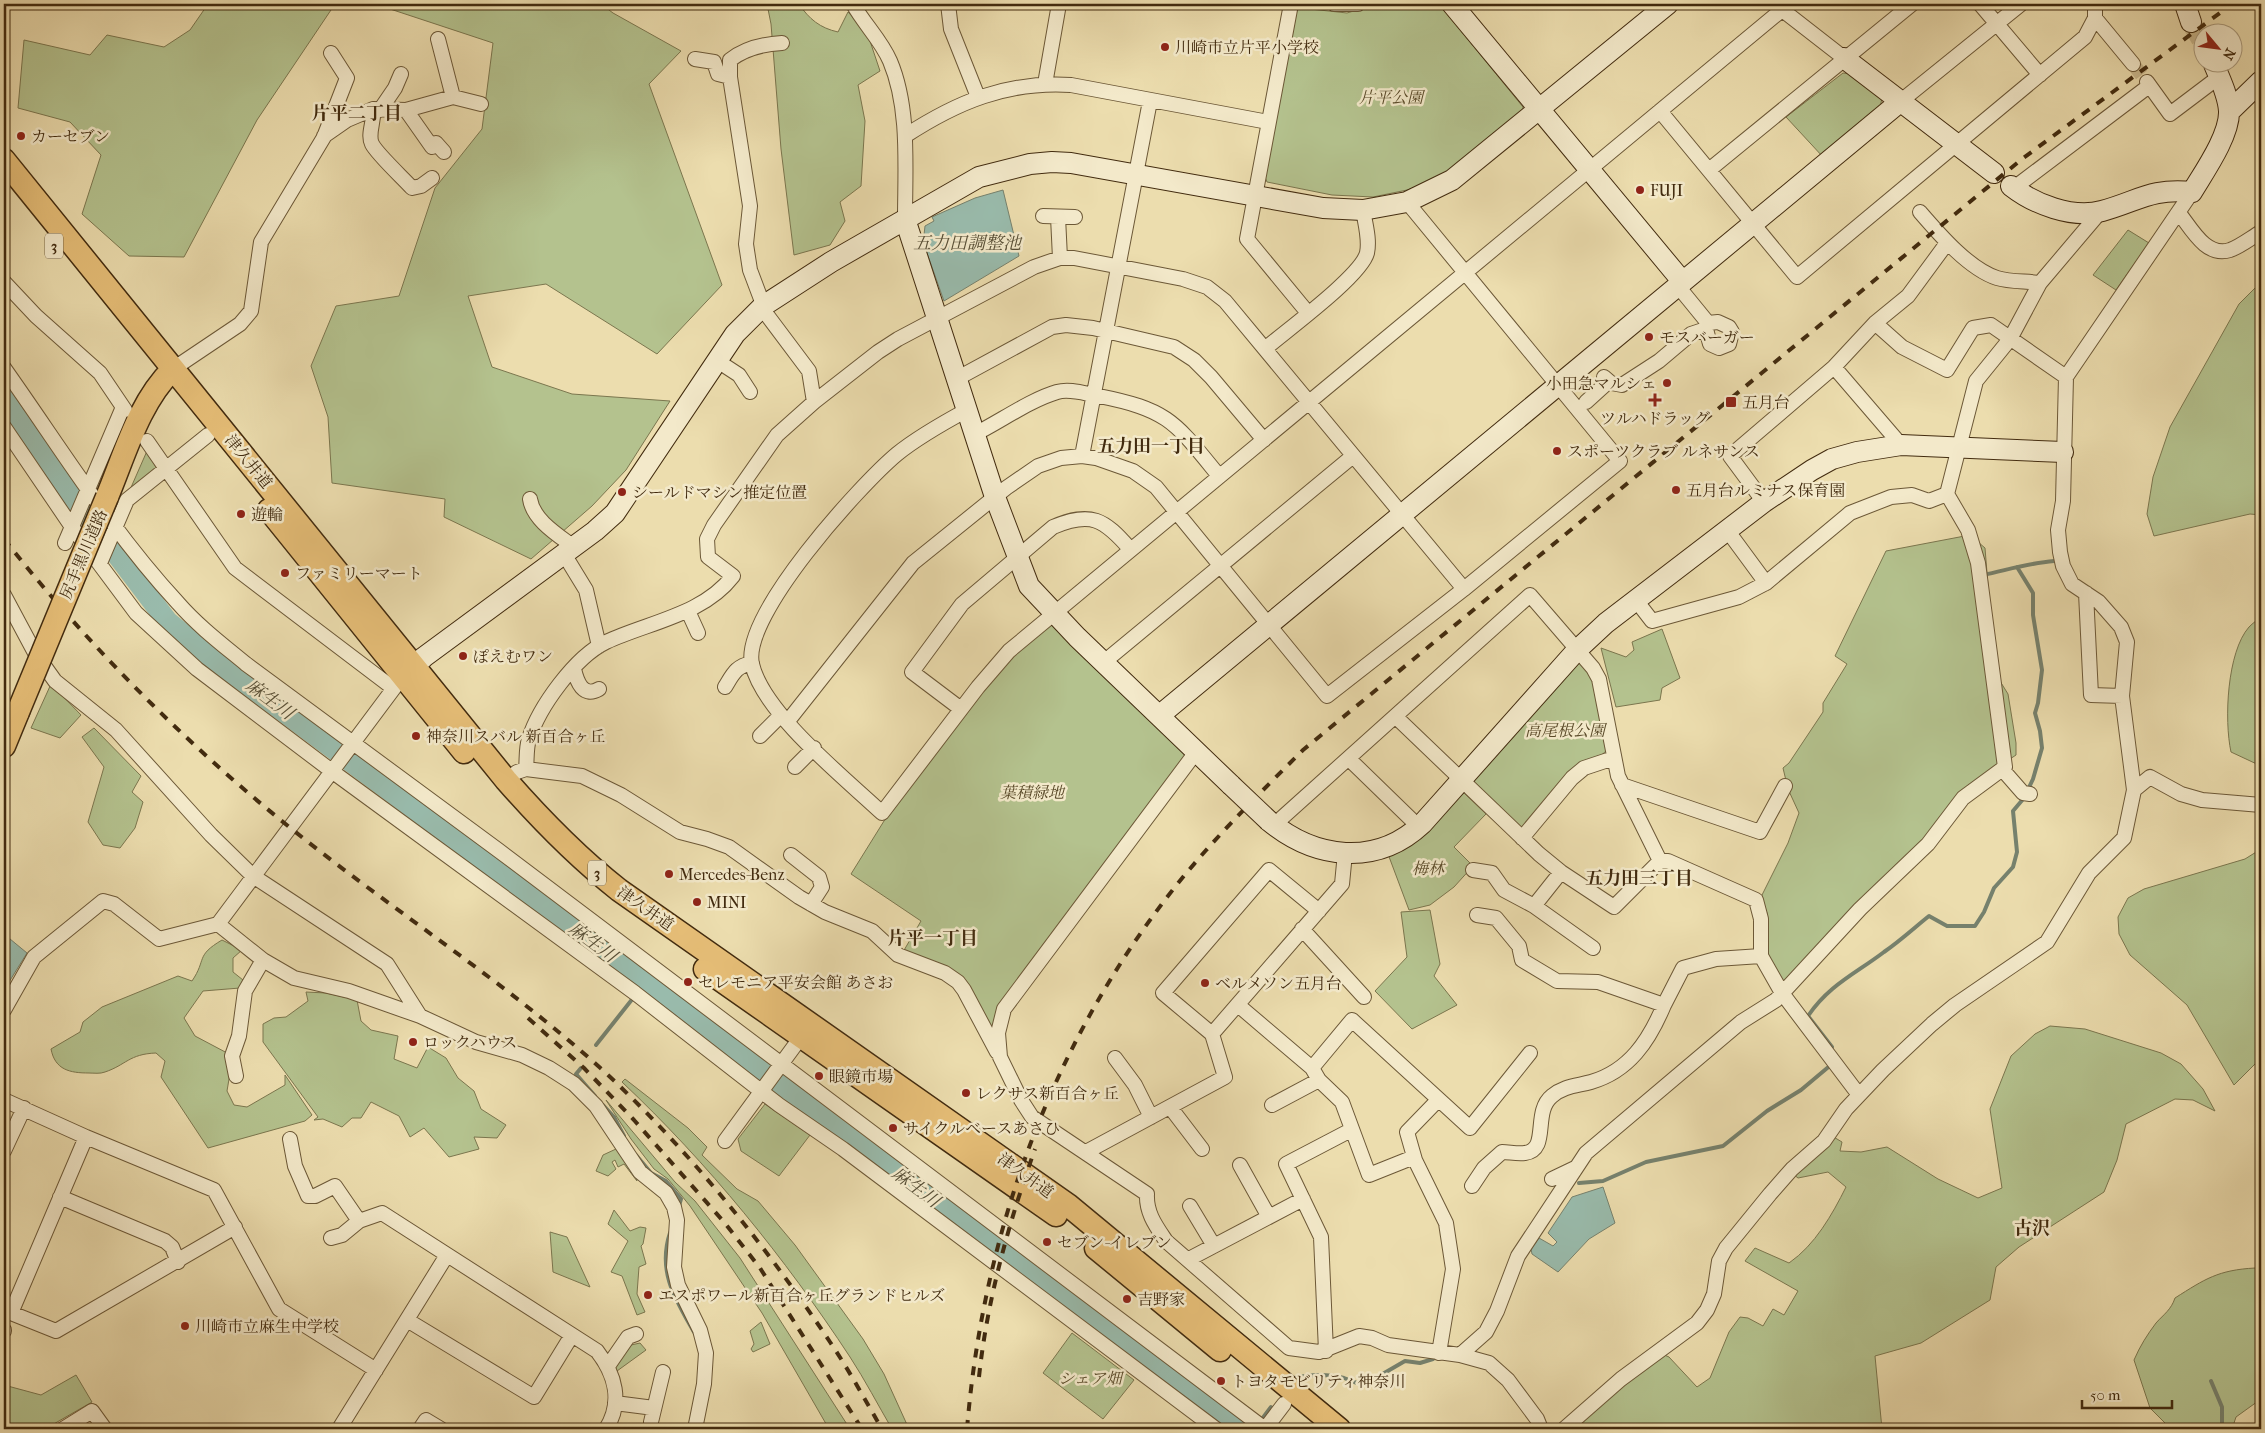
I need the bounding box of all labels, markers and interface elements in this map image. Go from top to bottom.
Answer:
north arrow [2192,22,2242,72]
place label: 川崎市立片平小学校 [1175,38,1319,57]
marker: 川崎市立片平小学校 [1159,41,1171,53]
text: N [2219,45,2239,63]
park label: 片平公園 [1359,88,1426,107]
district label: 片平二丁目 [312,103,402,124]
place label: カーセブン [31,127,110,146]
marker: カーセブン [15,130,27,142]
place label: FUJI [1650,181,1683,200]
marker: FUJI [1634,184,1646,196]
water label: 五力田調整池 [913,233,1023,254]
road number: 3 [45,234,63,258]
place label: モスバーガー [1659,328,1755,347]
marker: モスバーガー [1643,331,1655,343]
place label: 小田急マルシェ [1546,374,1657,393]
marker: 小田急マルシェ [1661,377,1673,389]
place label: 五月台 [1742,393,1790,412]
marker: ツルハドラッグ [1649,394,1661,406]
marker: 五月台 [1724,395,1738,409]
place label: ツルハドラッグ [1600,409,1710,428]
street label: 津久井道 [221,430,276,492]
district label: 五力田一丁目 [1097,436,1205,457]
place label: スポーツクラブ ルネサンス [1567,442,1760,461]
marker: スポーツクラブ ルネサンス [1551,445,1563,457]
place label: 五月台ルミナス保育園 [1686,481,1845,500]
place label: シールドマシン推定位置 [632,483,807,502]
marker: 五月台ルミナス保育園 [1670,484,1682,496]
marker: シールドマシン推定位置 [616,486,628,498]
place label: 遊輪 [251,505,283,524]
street label: 尻手黒川道路 [56,506,111,602]
marker: 遊輪 [235,508,247,520]
place label: ファミリーマート [295,564,423,583]
marker: ファミリーマート [279,567,291,579]
place label: ぽえむワン [473,647,553,666]
marker: ぽえむワン [457,650,469,662]
water label: 麻生川 [242,675,299,725]
park label: 高尾根公園 [1525,721,1608,740]
place label: 神奈川スバル 新百合ヶ丘 [426,727,605,746]
marker: 神奈川スバル 新百合ヶ丘 [410,730,422,742]
park label: 葉積緑地 [1000,783,1066,802]
park label: 梅林 [1412,859,1446,878]
road number: 3 [588,860,606,886]
place label: Mercedes-Benz [679,865,784,884]
marker: Mercedes-Benz [663,868,675,880]
district label: 五力田三丁目 [1585,868,1693,889]
street label: 津久井道 [614,882,677,935]
place label: MINI [707,893,746,912]
marker: MINI [691,896,703,908]
water label: 麻生川 [565,918,622,968]
district label: 片平一丁目 [888,928,978,949]
place label: セレモニア平安会館 あさお [698,973,893,992]
place label: ベルメソン五月台 [1215,974,1342,993]
marker: セレモニア平安会館 あさお [682,976,694,988]
marker: ベルメソン五月台 [1199,977,1211,989]
place label: ロックハウス [423,1033,517,1052]
marker: ロックハウス [407,1036,419,1048]
place label: 眼鏡市場 [829,1067,893,1086]
marker: 眼鏡市場 [813,1070,825,1082]
place label: レクサス新百合ヶ丘 [976,1084,1119,1103]
marker: レクサス新百合ヶ丘 [960,1087,972,1099]
place label: サイクルベースあさひ [903,1119,1060,1138]
marker: サイクルベースあさひ [887,1122,899,1134]
street label: 津久井道 [994,1149,1057,1202]
water label: 麻生川 [888,1163,945,1213]
district label: 古沢 [2014,1218,2050,1239]
place label: セブン-イレブン [1057,1233,1172,1252]
marker: セブン-イレブン [1041,1236,1053,1248]
place label: エスポワール新百合ヶ丘グランドヒルズ [658,1286,945,1305]
marker: エスポワール新百合ヶ丘グランドヒルズ [642,1289,654,1301]
place label: 吉野家 [1137,1290,1185,1309]
marker: 吉野家 [1121,1293,1133,1305]
place label: 川崎市立麻生中学校 [195,1317,339,1336]
marker: 川崎市立麻生中学校 [179,1320,191,1332]
park label: シェア畑 [1058,1369,1125,1388]
place label: トヨタモビリティ神奈川 [1231,1372,1405,1391]
marker: トヨタモビリティ神奈川 [1215,1375,1227,1387]
scale bar [2082,1378,2172,1410]
text: 50 m [2090,1386,2121,1404]

